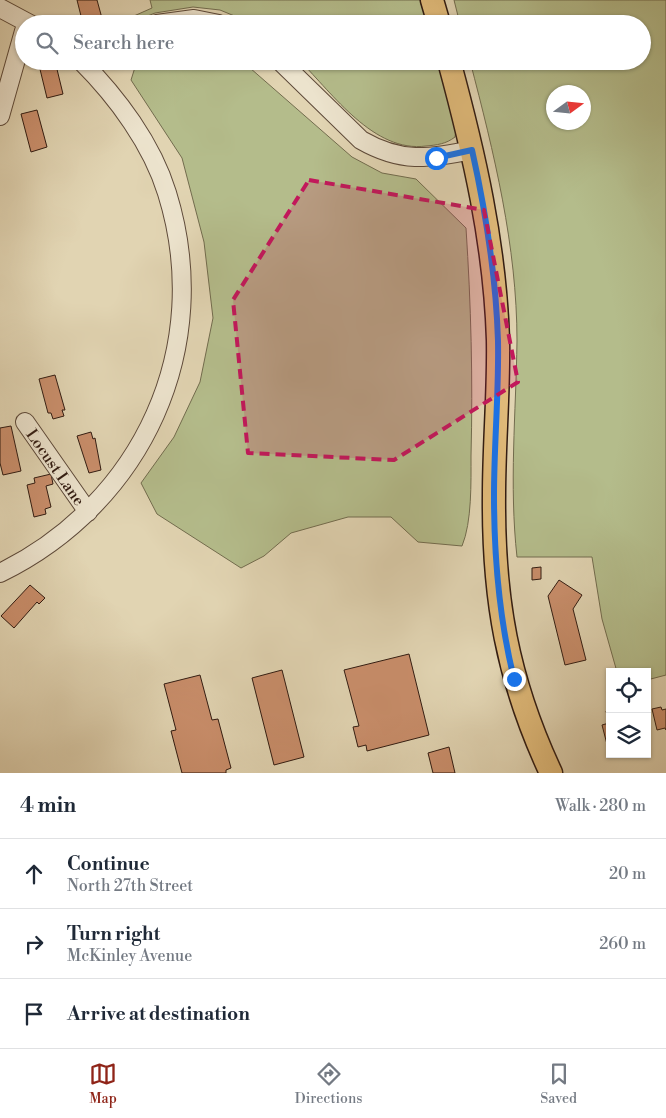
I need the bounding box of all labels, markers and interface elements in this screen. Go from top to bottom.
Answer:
search box [15,15,651,70]
icon: search [33,29,61,57]
text: Search here [73,31,174,55]
north arrow [546,85,591,130]
route start [425,147,448,170]
street label: Locust Lane [21,425,89,510]
route end [503,668,526,691]
map controls [606,668,651,758]
button: locate [606,668,651,713]
button: layers [606,713,651,758]
text: 4 min [20,793,76,819]
text: Walk · 280 m [555,796,646,816]
text: Continue [67,852,150,876]
icon: ahead [20,860,48,888]
text: 20 m [609,864,646,884]
text: North 27th Street [67,876,193,896]
text: Turn right [67,922,160,946]
icon: right [20,930,48,958]
text: 260 m [599,934,646,954]
text: McKinley Avenue [67,946,192,966]
icon: arrive [20,1000,48,1028]
text: Arrive at destination [67,1002,250,1026]
tab: Map [89,1060,117,1108]
tab: Directions [295,1060,362,1108]
tab: Saved [540,1060,577,1108]

